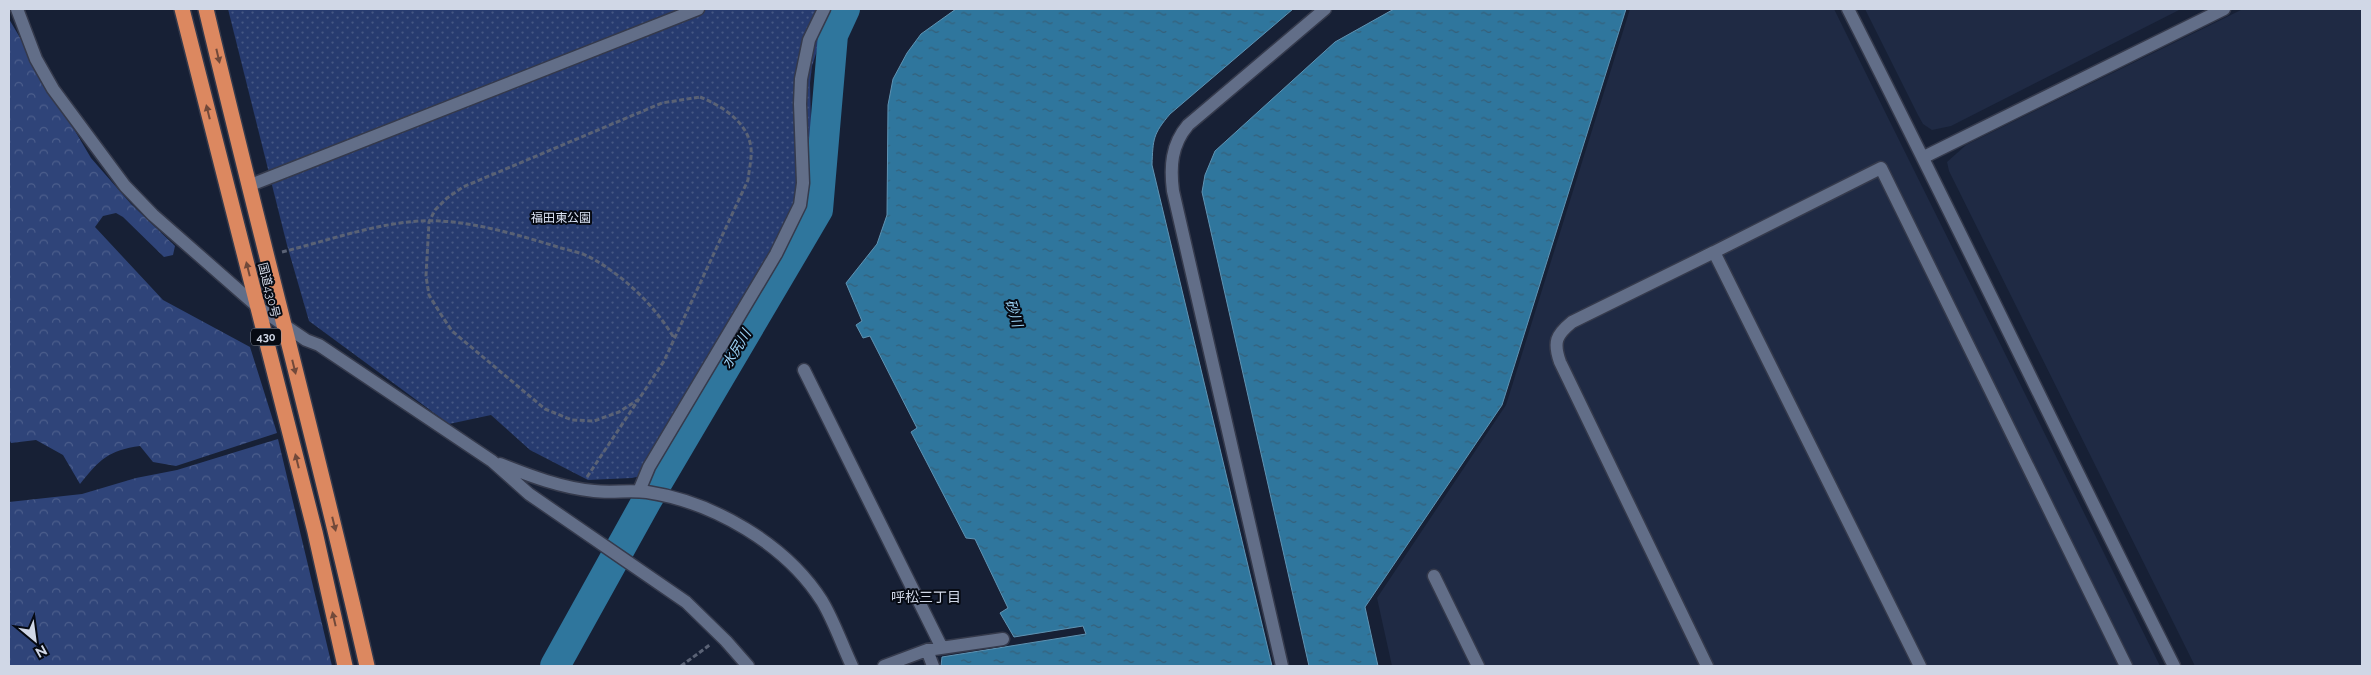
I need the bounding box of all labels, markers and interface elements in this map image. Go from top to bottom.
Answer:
one-way arrow [214,49,222,64]
one-way arrow [204,104,212,119]
park label: 福田東公園 [531,211,591,225]
street label: 国道430号 [255,261,283,319]
one-way arrow [244,262,252,277]
water label: 砂川 [1002,297,1026,331]
water label: 水尻川 [718,325,755,371]
road number: 430 [251,328,281,346]
one-way arrow [291,359,299,374]
one-way arrow [293,453,301,468]
one-way arrow [330,517,338,532]
district label: 呼松三丁目 [891,589,961,605]
one-way arrow [330,611,338,626]
north arrow [10,615,60,665]
text: N [33,642,50,661]

